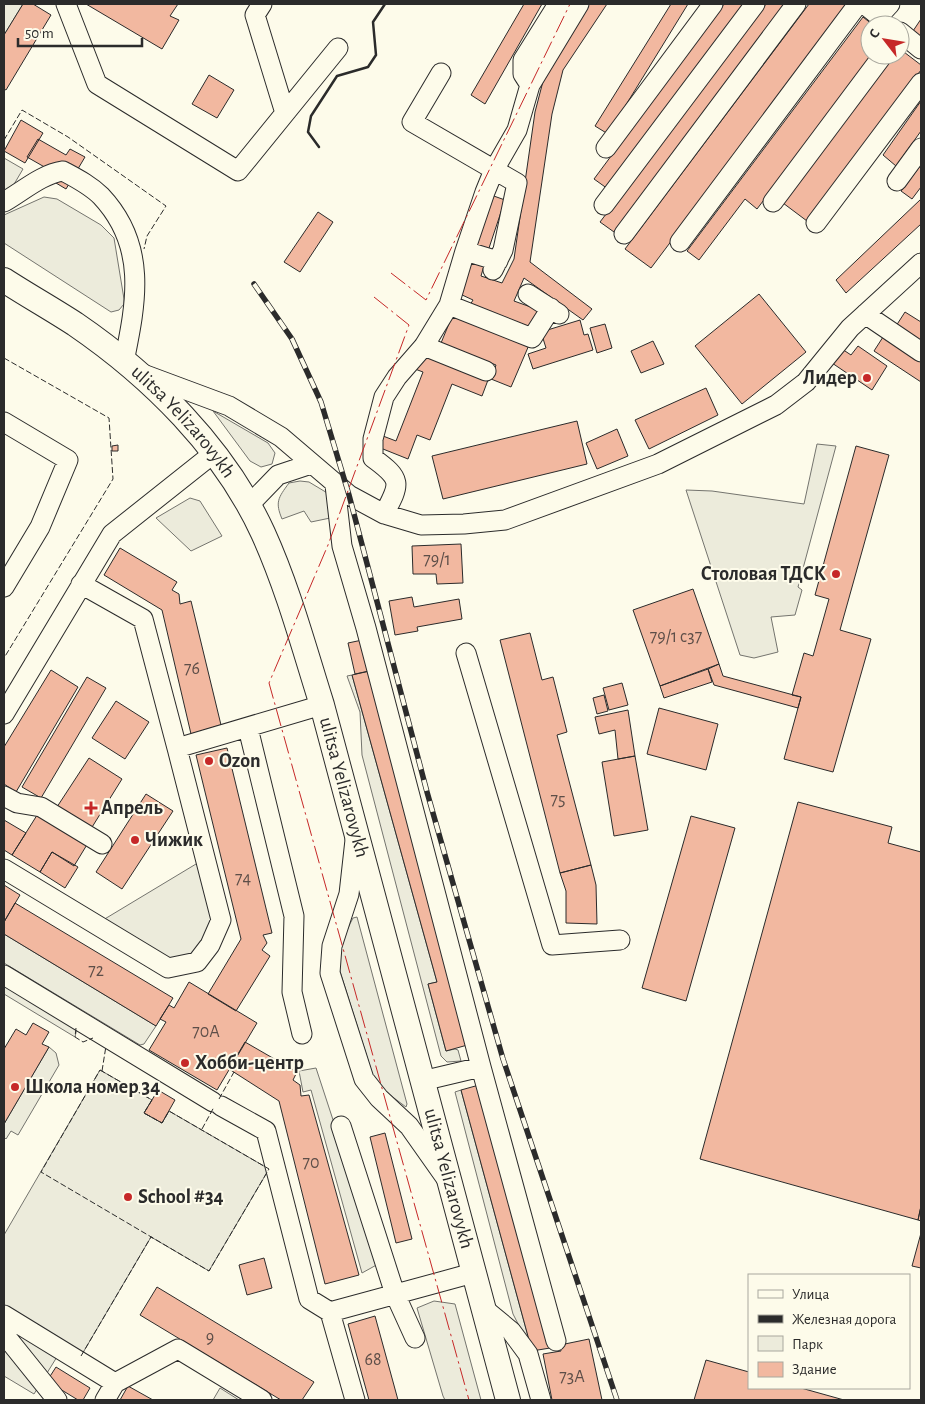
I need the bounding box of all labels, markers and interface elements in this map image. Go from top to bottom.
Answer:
scale bar [18,15,141,47]
north arrow [860,15,910,65]
text: 50 m [25,26,54,41]
text: С [867,27,883,41]
street label: ulitsa Yelizarovykh [127,362,239,482]
place label: Лидер [803,368,857,388]
marker: Лидер [861,372,873,384]
house number: 79/1 [423,551,451,569]
place label: Столовая ТДСК [701,564,826,584]
marker: Столовая ТДСК [830,568,842,580]
house number: 79/1 с37 [650,628,702,646]
house number: 76 [184,660,200,678]
street label: ulitsa Yelizarovykh [316,715,372,860]
place label: Ozon [219,751,261,771]
marker: Ozon [203,755,215,767]
house number: 75 [550,791,566,809]
place label: Апрель [101,798,163,818]
marker: Апрель [85,802,97,814]
place label: Чижик [145,830,203,850]
marker: Чижик [129,834,141,846]
house number: 74 [235,870,251,888]
house number: 72 [88,962,104,980]
house number: 70А [192,1023,220,1041]
place label: Хобби-центр [195,1053,304,1073]
marker: Хобби-центр [179,1057,191,1069]
place label: Школа номер 34 [25,1077,160,1097]
marker: Школа номер 34 [9,1081,21,1093]
street label: ulitsa Yelizarovykh [420,1106,477,1251]
house number: 70 [302,1154,320,1172]
place label: School #34 [138,1187,224,1207]
marker: School #34 [122,1191,134,1203]
legend [748,1274,910,1389]
text: Улица [792,1287,829,1302]
text: Железная дорога [792,1312,897,1327]
house number: 9 [206,1329,214,1347]
text: Парк [792,1337,823,1352]
house number: 68 [365,1351,382,1369]
text: Здание [792,1362,837,1377]
house number: 73А [559,1368,585,1386]

